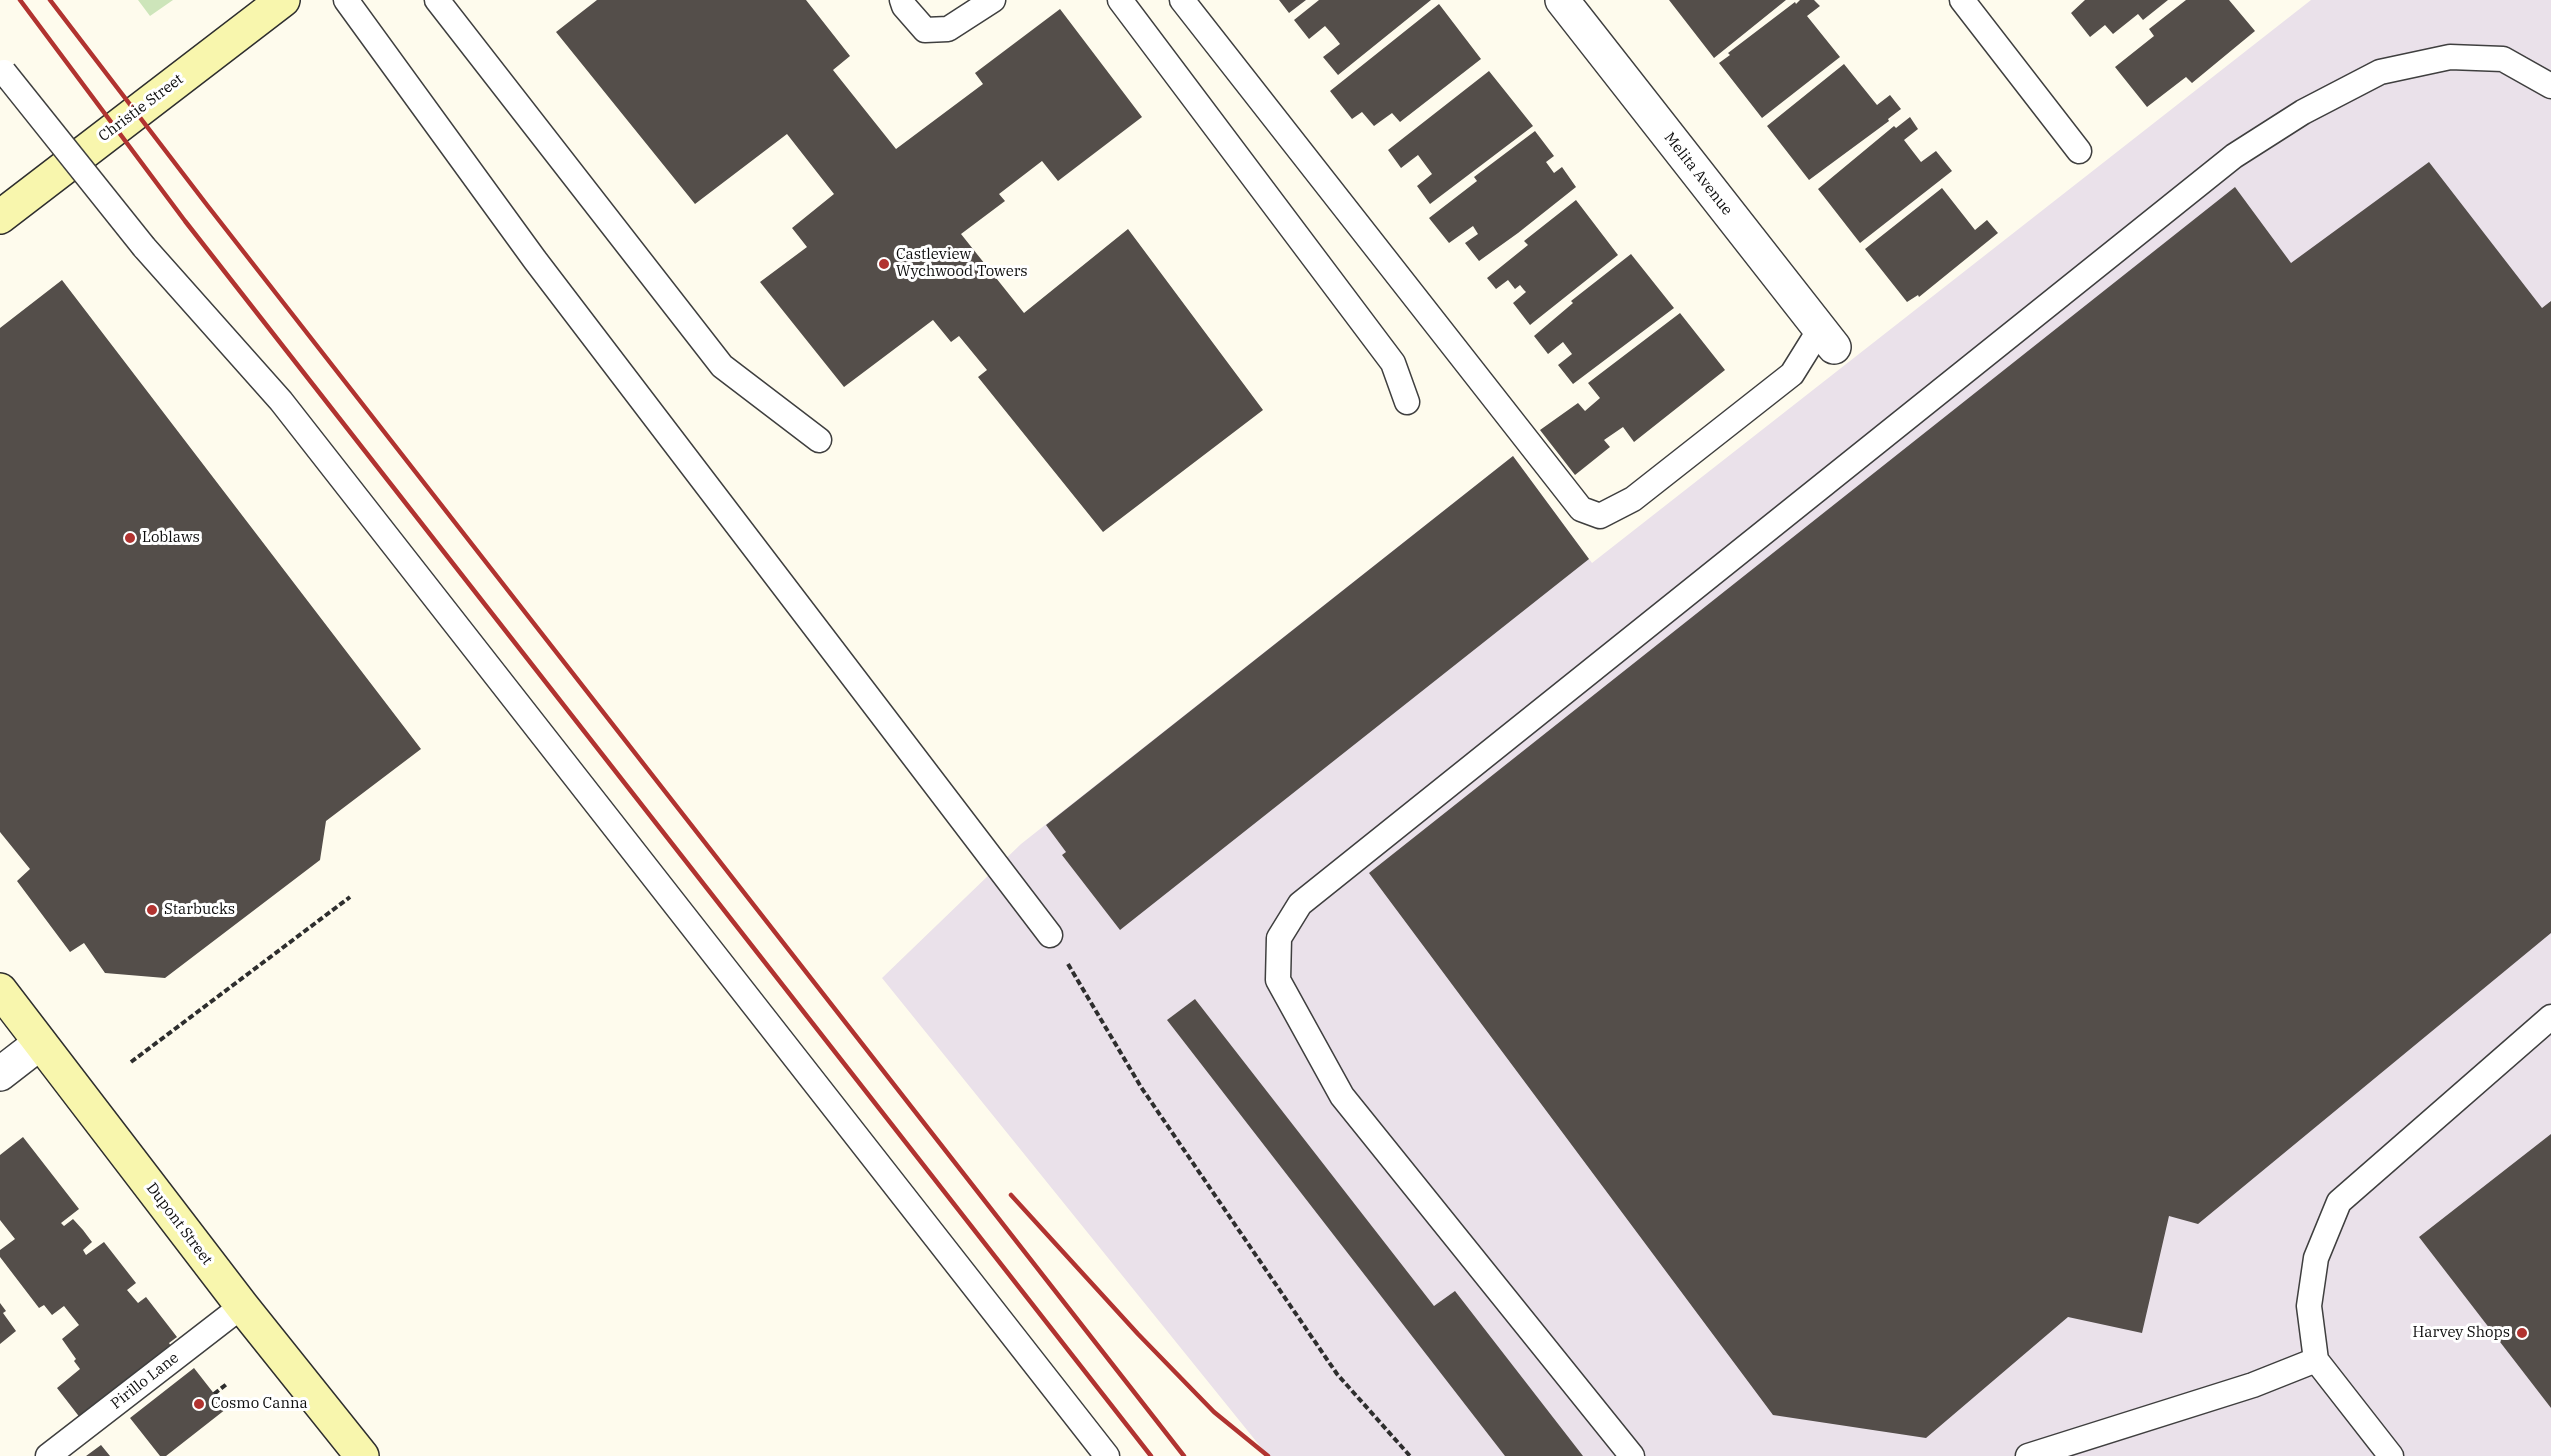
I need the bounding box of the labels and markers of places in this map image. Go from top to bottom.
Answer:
place label: Castleview Wychwood Towers [896,246,1028,281]
marker: Castleview Wychwood Towers [877,257,891,271]
place label: Loblaws [142,529,200,547]
marker: Loblaws [123,531,137,545]
place label: Starbucks [164,901,235,919]
marker: Starbucks [145,903,159,917]
place label: Harvey Shops [2412,1324,2510,1342]
marker: Harvey Shops [2515,1326,2529,1340]
place label: Cosmo Canna [211,1395,308,1413]
marker: Cosmo Canna [192,1397,206,1411]

